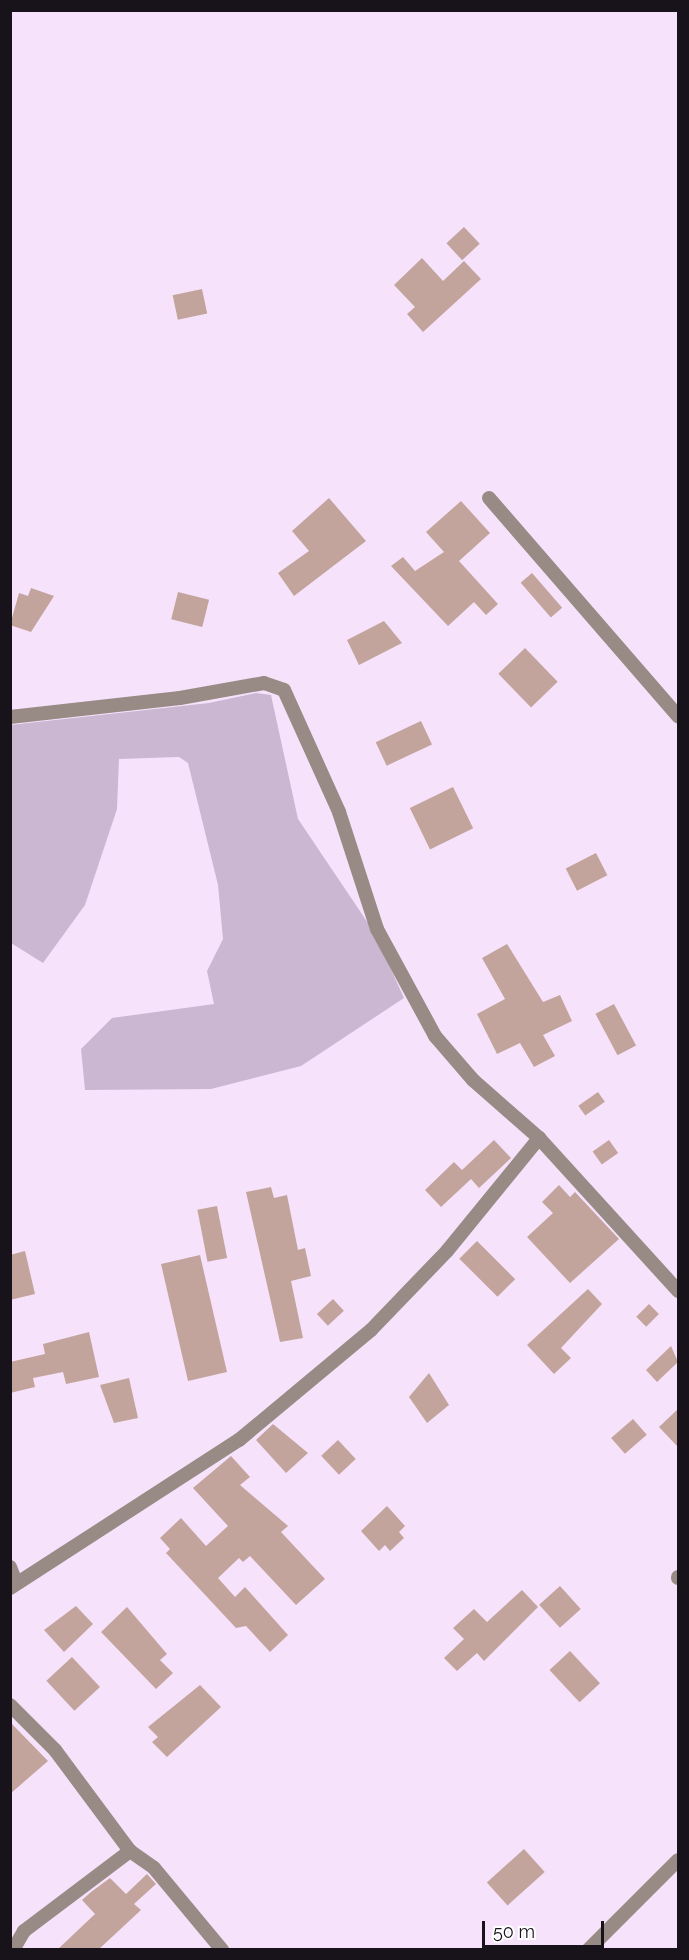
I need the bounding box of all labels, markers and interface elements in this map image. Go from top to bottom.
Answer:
scale bar [485,1909,606,1947]
text: 50 m [493,1921,535,1942]

